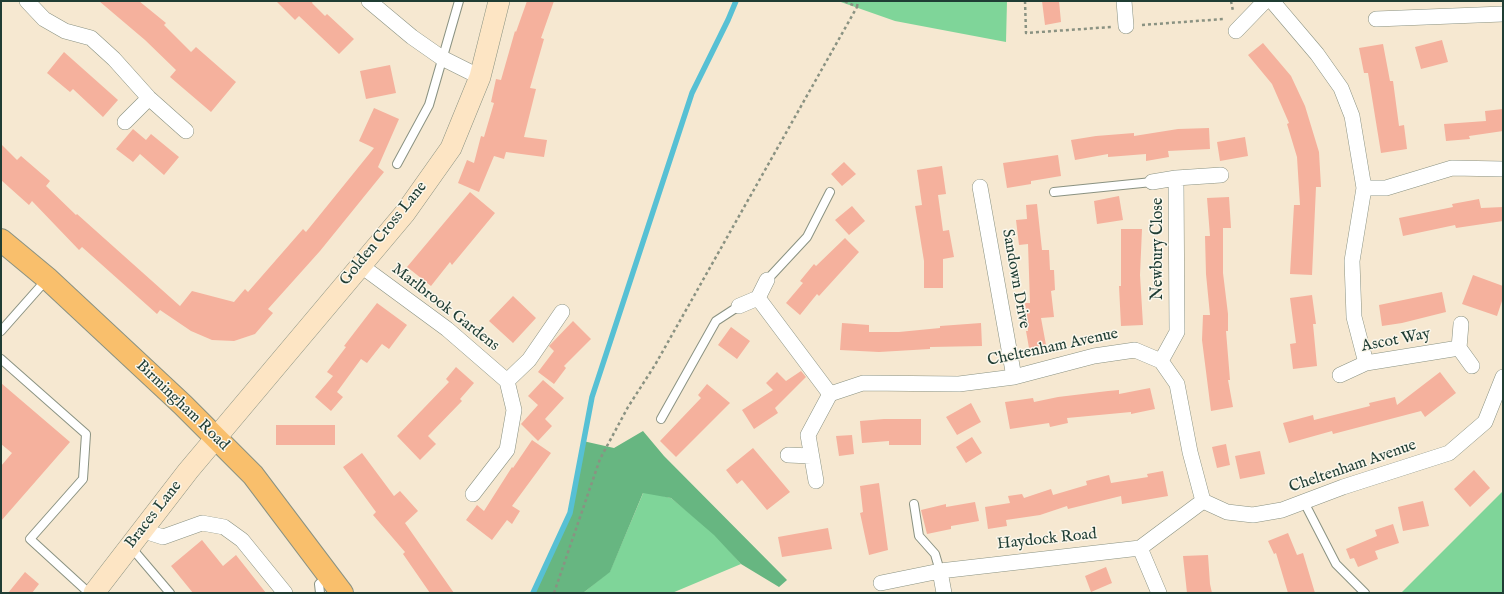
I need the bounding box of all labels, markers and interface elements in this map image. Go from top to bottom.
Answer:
street label: Golden Cross Lane [336,178,432,290]
street label: Newbury Close [1149,198,1169,300]
street label: Sandown Drive [997,228,1033,330]
street label: Marlbrook Gardens [387,260,503,356]
street label: Cheltenham Avenue [986,325,1120,371]
street label: Ascot Way [1360,325,1432,357]
street label: Birmingham Road [131,357,233,455]
street label: Cheltenham Avenue [1287,436,1419,498]
street label: Braces Lane [122,477,186,553]
street label: Haydock Road [996,525,1098,555]

